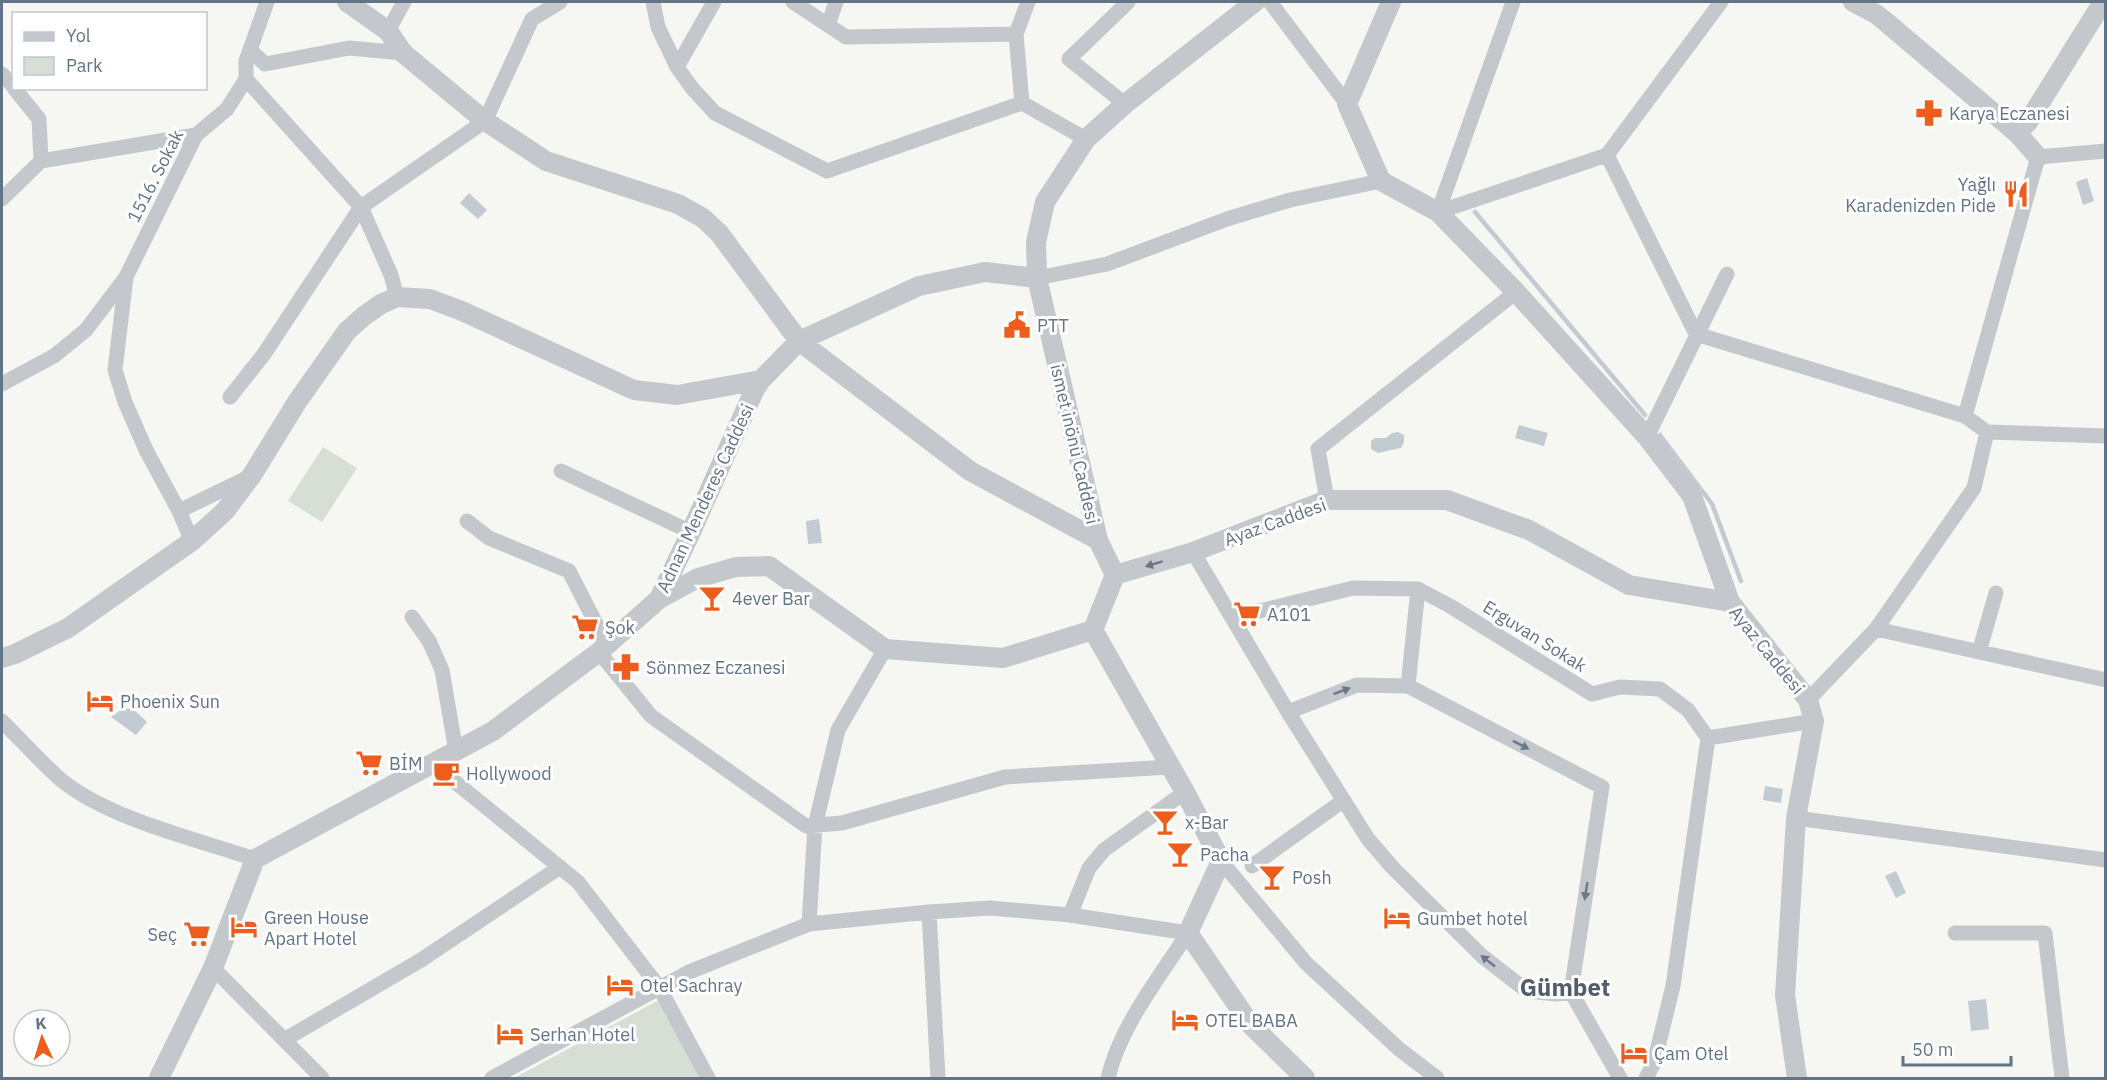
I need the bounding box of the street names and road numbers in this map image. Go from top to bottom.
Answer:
street label: 1516. Sokak [122,125,188,226]
street label: ismet inönü Caddesi [1045,362,1105,526]
street label: Adnan Menderes Caddesi [651,400,759,596]
street label: Ayaz Caddesi [1221,493,1329,551]
street label: Erguvan Sokak [1479,595,1592,677]
street label: Ayaz Caddesi [1724,601,1810,699]

